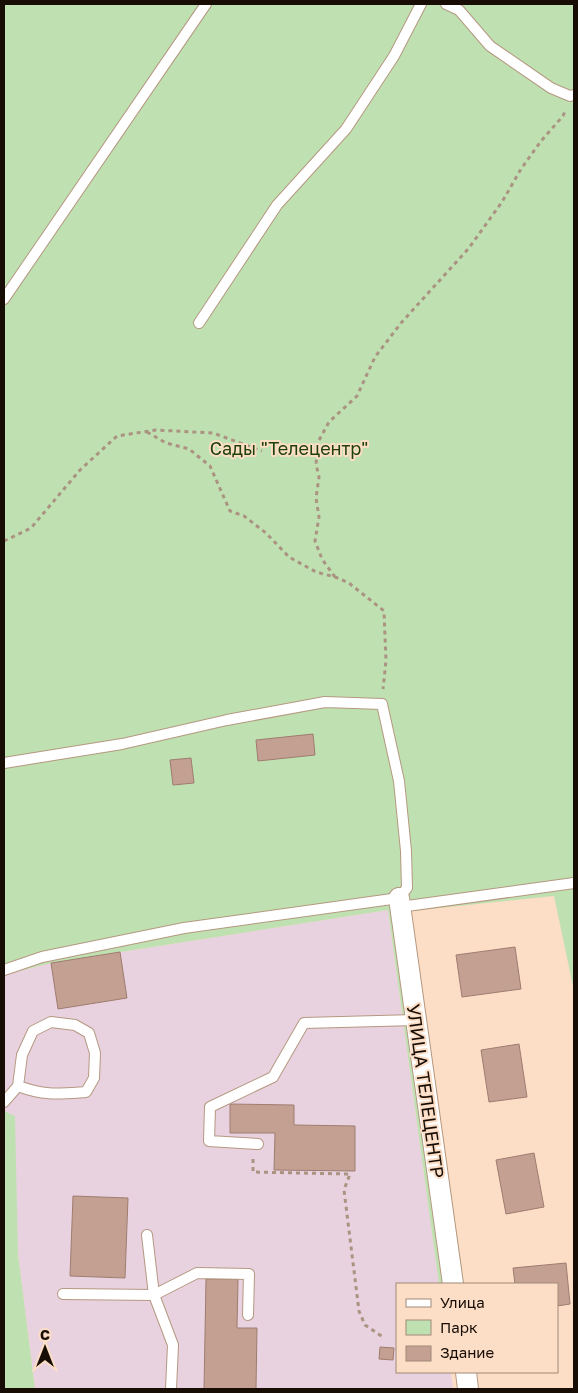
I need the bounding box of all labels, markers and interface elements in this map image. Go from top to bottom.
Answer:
park label: Сады "Телецентр" [210,437,368,459]
street label: УЛИЦА ТЕЛЕЦЕНТР [403,1002,449,1180]
legend [396,1283,558,1373]
text: Улица [440,1293,485,1311]
text: Парк [440,1318,478,1336]
north arrow [20,1323,70,1373]
text: С [40,1326,50,1343]
text: Здание [440,1343,494,1361]

